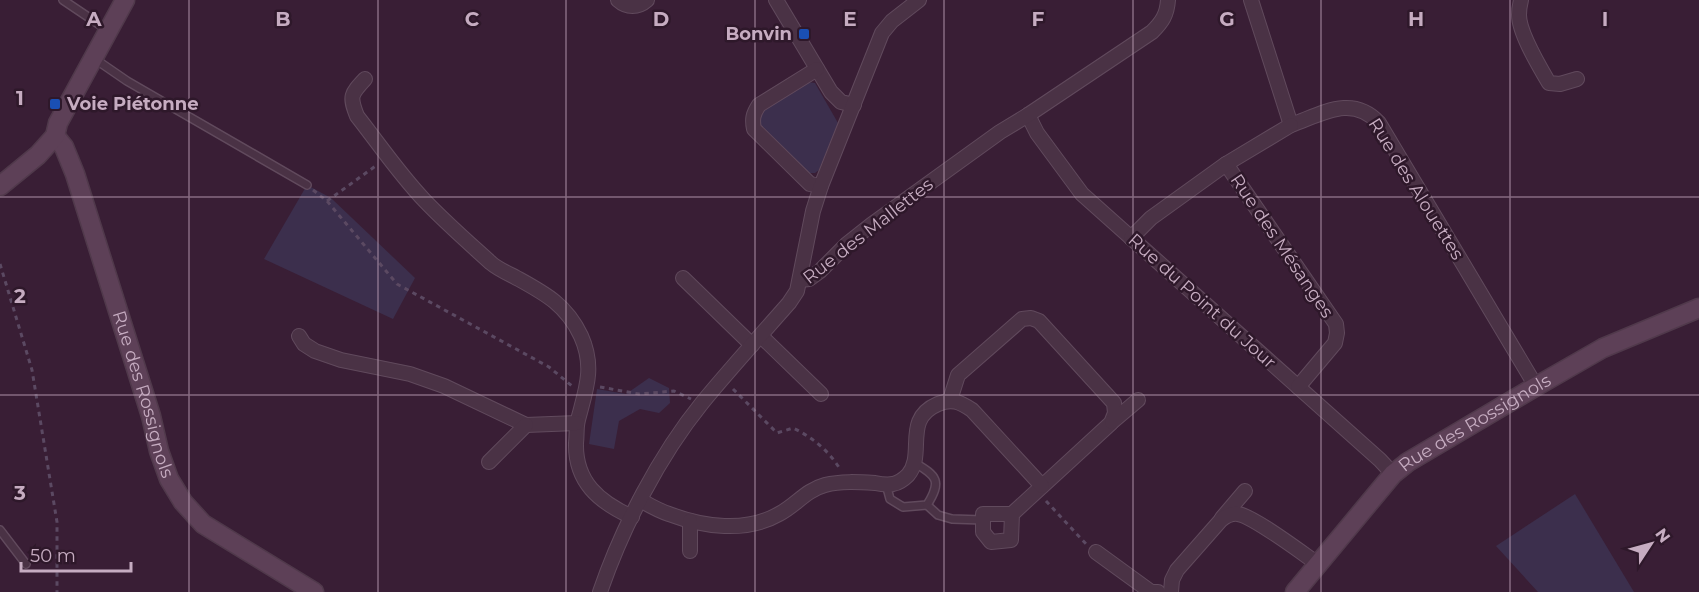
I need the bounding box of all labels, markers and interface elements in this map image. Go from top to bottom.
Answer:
text: A [85,7,102,31]
text: B [275,7,291,31]
text: C [465,7,480,31]
text: D [653,7,669,31]
text: E [843,7,857,31]
text: F [1032,7,1045,31]
text: G [1219,7,1235,31]
text: H [1408,7,1424,31]
text: I [1602,7,1608,31]
place label: Bonvin [726,23,792,45]
marker: Bonvin [797,27,811,41]
text: 1 [16,86,24,110]
place label: Voie Piétonne [66,93,199,115]
marker: Voie Piétonne [48,97,62,111]
street label: Rue des Alouettes [1363,114,1469,264]
street label: Rue des Mésanges [1226,170,1338,322]
street label: Rue des Mallettes [798,173,938,289]
street label: Rue du Point du Jour [1124,229,1280,373]
text: 2 [14,284,26,308]
street label: Rue des Rossignols [108,308,179,481]
street label: Rue des Rossignols [1394,369,1555,476]
text: 3 [13,481,26,505]
north arrow [1621,514,1681,574]
text: N [1651,525,1674,546]
scale bar [21,535,130,573]
text: 50 m [30,545,76,567]

